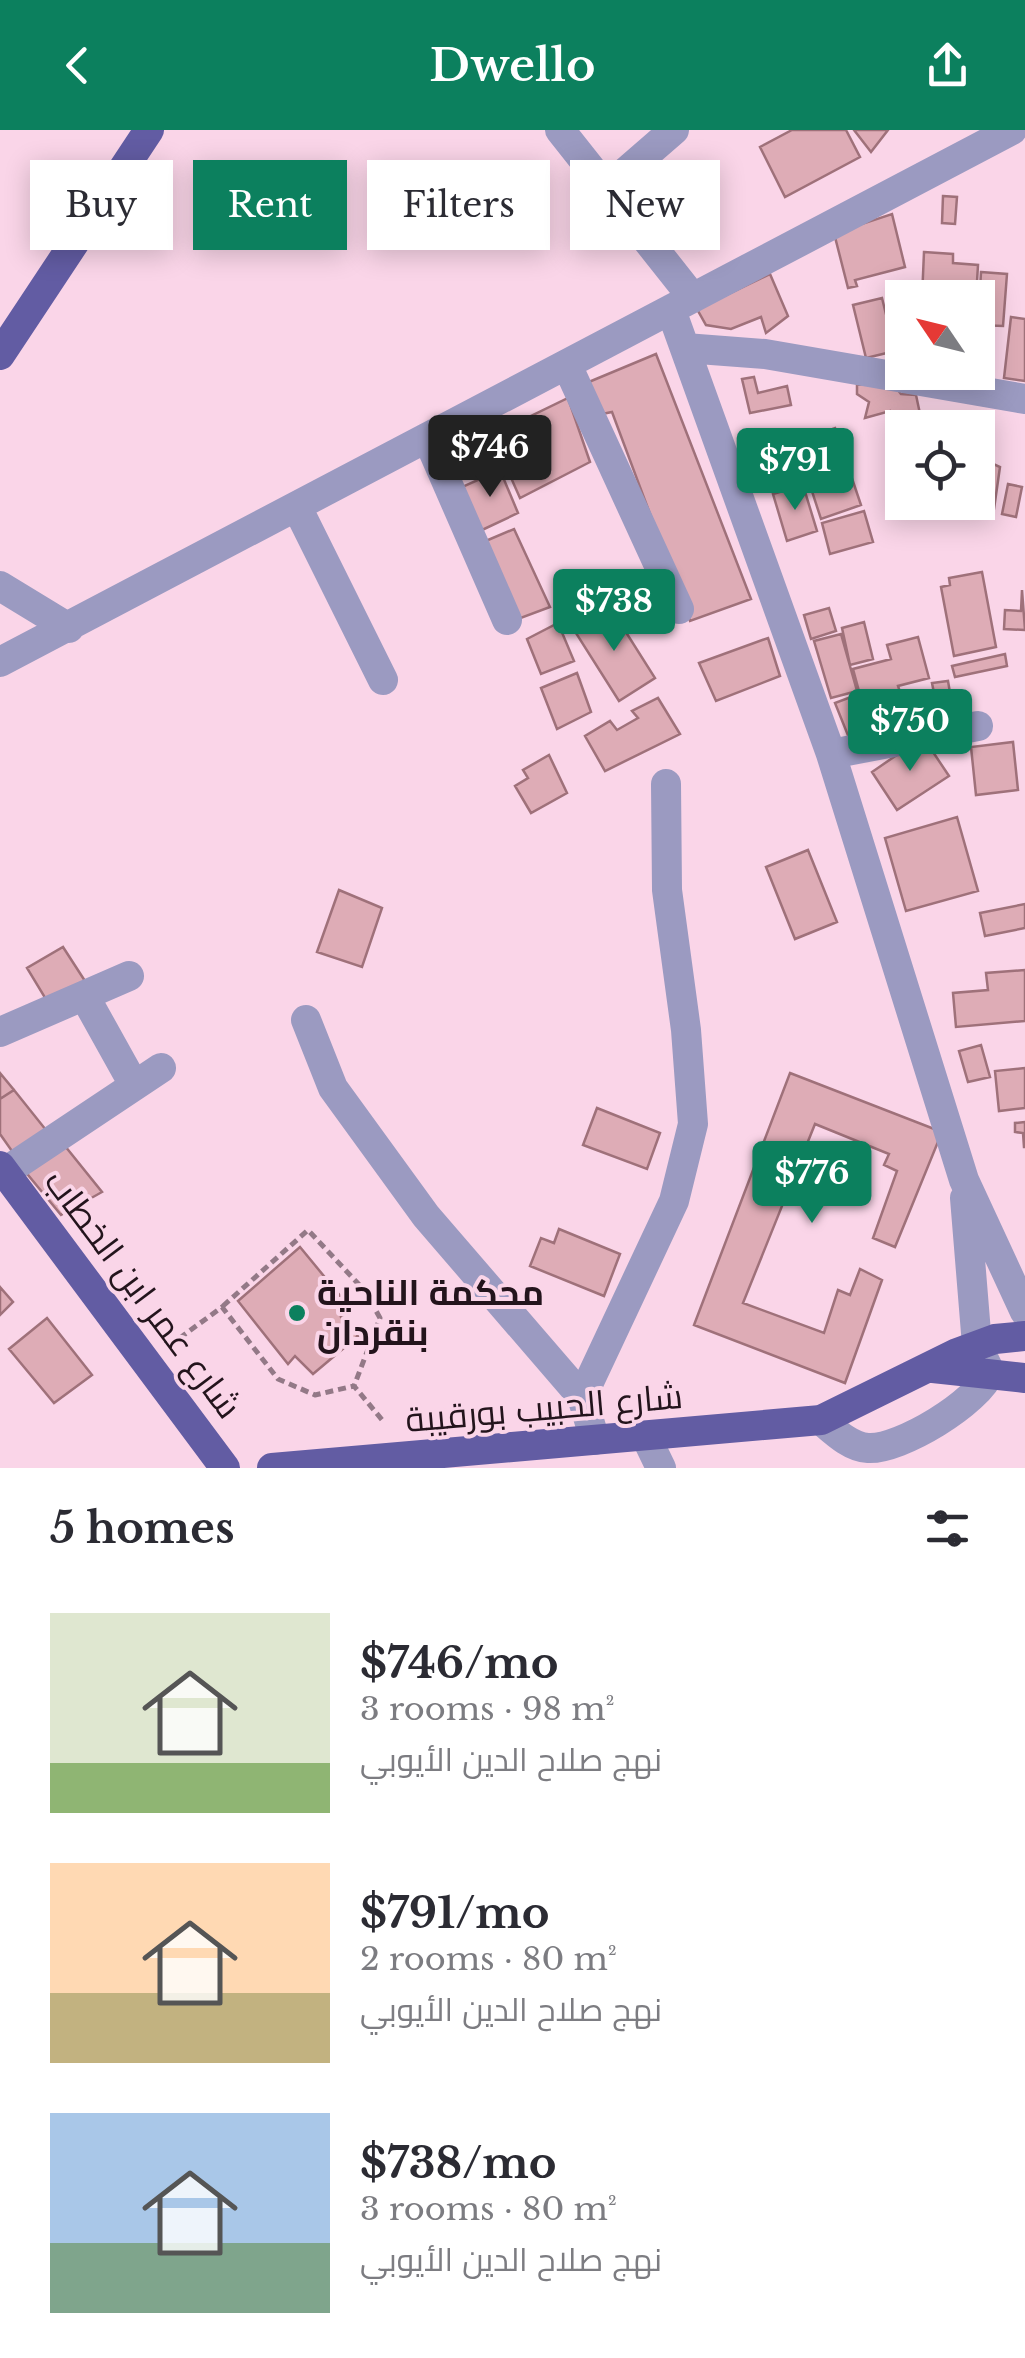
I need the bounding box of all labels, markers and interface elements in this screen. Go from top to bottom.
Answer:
text: Dwello [429,37,596,93]
icon: back [50,38,105,93]
icon: share [920,38,975,93]
chip: Buy [30,160,173,250]
chip: Rent [193,160,347,250]
chip: Filters [367,160,550,250]
chip: New [570,160,720,250]
north arrow [885,280,995,390]
map controls [885,280,995,520]
button: locate [885,410,995,520]
pin: $746 [431,415,549,500]
text: $746 [450,427,530,467]
pin: $791 [736,428,854,513]
text: $791 [759,440,831,480]
pin: $738 [555,569,673,654]
text: $738 [575,581,653,621]
pin: $750 [851,689,969,774]
text: $750 [870,701,950,741]
pin: $776 [753,1141,871,1226]
text: $776 [774,1153,850,1193]
street label: شارع عمر ابن الخطاب [34,1161,251,1428]
place label: محكمة الناحية بنقردان [317,1271,544,1354]
marker: محكمة الناحية بنقردان [286,1302,308,1324]
street label: شارع الحبيب بورقيبة [404,1374,684,1443]
icon: filters [920,1501,975,1556]
text: 5 homes [50,1502,234,1554]
text: $746/mo [360,1637,558,1689]
icon: home [130,1653,250,1773]
text: 3 rooms · 98 m² [360,1689,615,1729]
text: نهج صلاح الدين الأيوبي [360,1740,662,1780]
text: $791/mo [360,1887,550,1939]
icon: home [130,1903,250,2023]
text: 2 rooms · 80 m² [360,1939,617,1979]
text: نهج صلاح الدين الأيوبي [360,1990,662,2030]
text: $738/mo [360,2137,556,2189]
icon: home [130,2153,250,2273]
text: 3 rooms · 80 m² [360,2189,617,2229]
text: نهج صلاح الدين الأيوبي [360,2240,662,2280]

